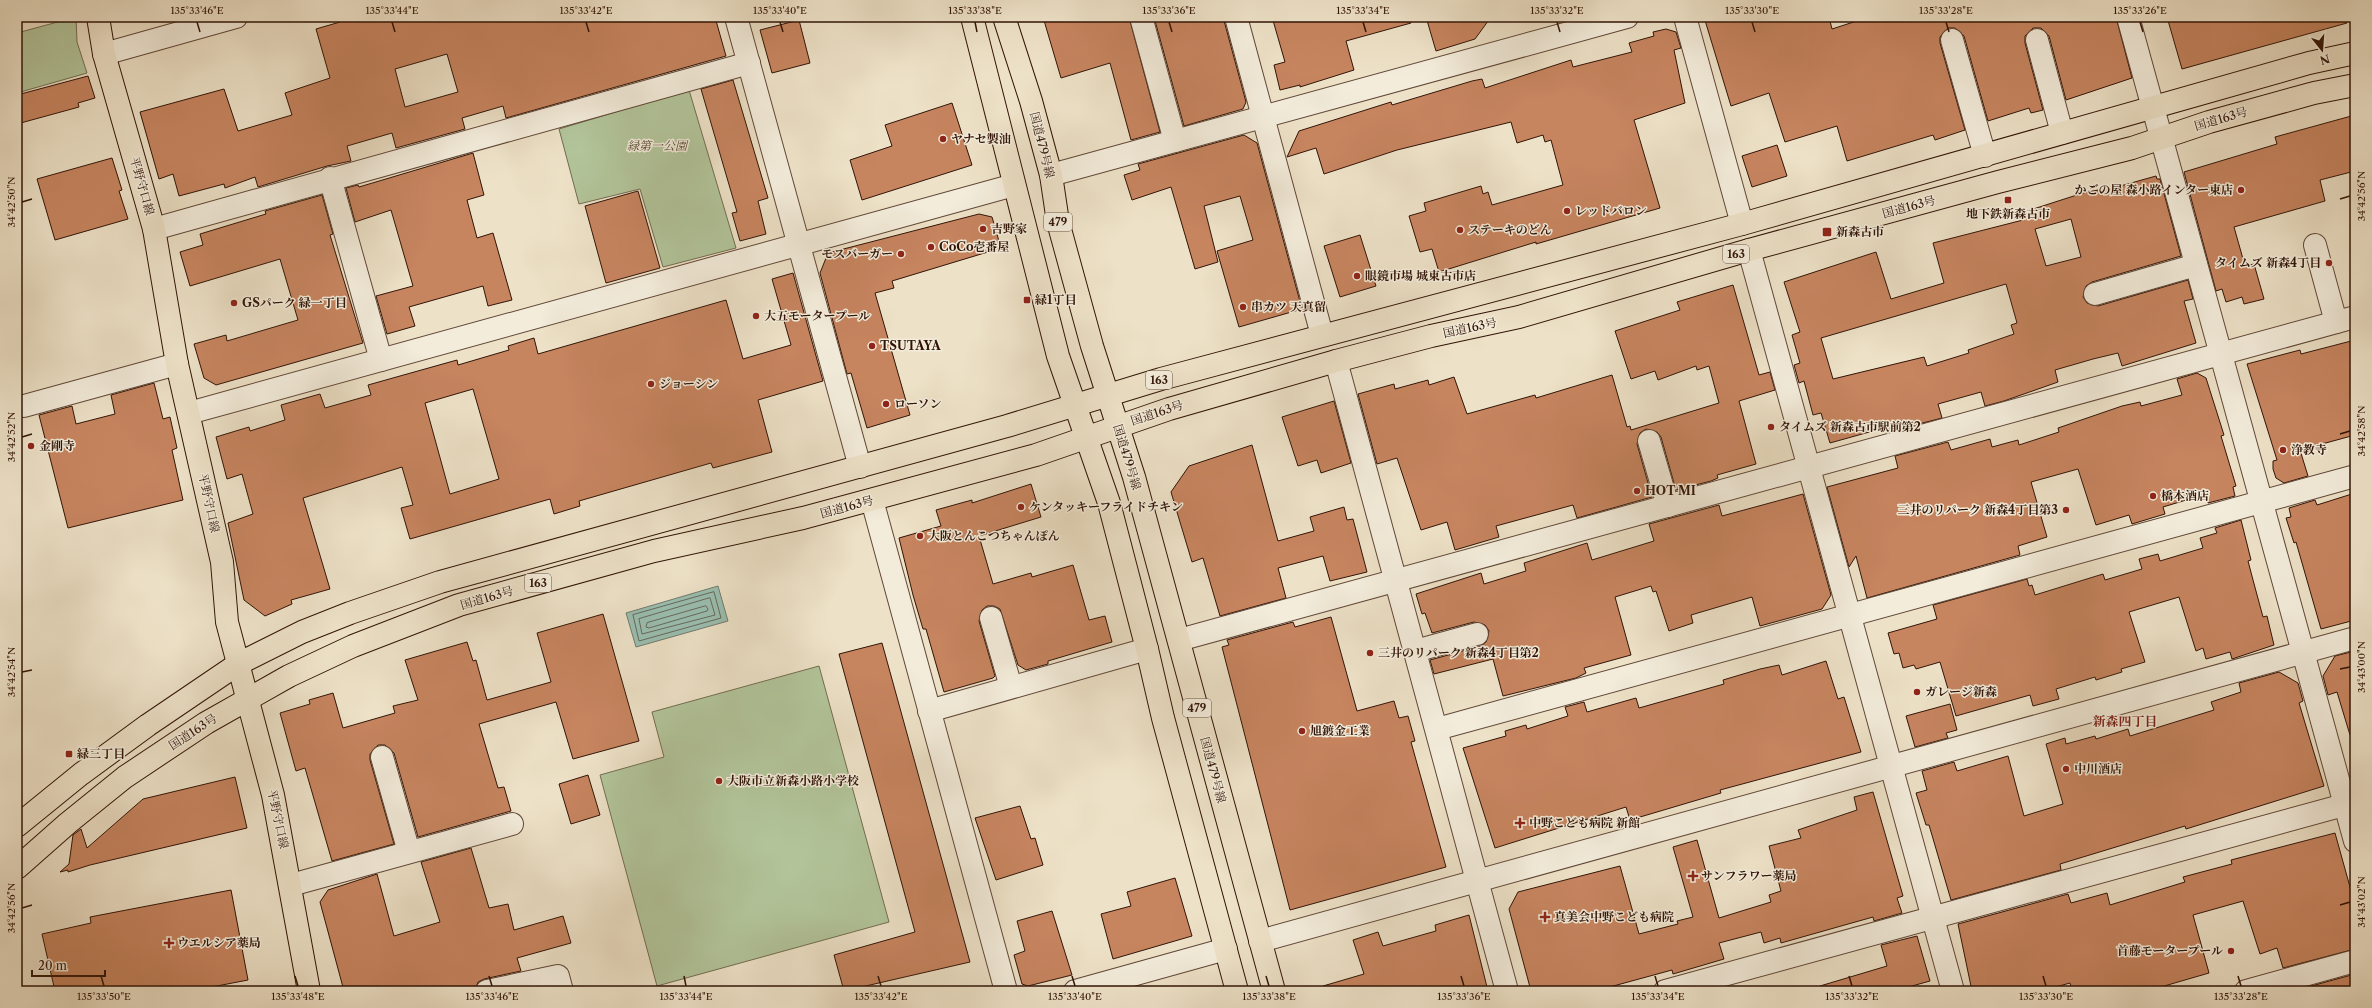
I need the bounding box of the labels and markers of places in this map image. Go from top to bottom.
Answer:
place label: ヤナセ製油 [951,131,1011,146]
marker: ヤナセ製油 [938,134,948,144]
place label: かごの屋 森小路インター東店 [2074,182,2233,197]
marker: かごの屋 森小路インター東店 [2236,185,2246,195]
marker: 地下鉄新森古市 [2003,195,2013,205]
place label: レッドバロン [1575,203,1647,218]
marker: レッドバロン [1562,206,1572,216]
place label: 地下鉄新森古市 [1966,206,2050,221]
place label: 吉野家 [991,221,1027,236]
place label: ステーキのどん [1468,222,1552,237]
marker: 吉野家 [978,224,988,234]
place label: 新森古市 [1836,224,1884,239]
marker: ステーキのどん [1455,225,1465,235]
marker: 新森古市 [1821,226,1833,238]
place label: CoCo壱番屋 [939,239,1010,254]
marker: CoCo壱番屋 [926,242,936,252]
place label: モスバーガー [821,246,893,261]
marker: モスバーガー [896,249,906,259]
place label: タイムズ 新森4丁目 [2215,255,2321,270]
marker: タイムズ 新森4丁目 [2324,258,2334,268]
place label: 眼鏡市場 城東古市店 [1365,268,1476,283]
marker: 眼鏡市場 城東古市店 [1352,271,1362,281]
place label: 緑1丁目 [1035,292,1076,307]
place label: GSパーク 緑一丁目 [242,295,347,310]
marker: 緑1丁目 [1022,295,1032,305]
marker: GSパーク 緑一丁目 [229,298,239,308]
place label: 串カツ 天真留 [1251,299,1326,314]
marker: 串カツ 天真留 [1238,302,1248,312]
place label: 大五モータープール [764,308,870,323]
marker: 大五モータープール [751,311,761,321]
place label: TSUTAYA [880,338,941,353]
marker: TSUTAYA [867,341,877,351]
place label: ジョーシン [659,376,718,391]
marker: ジョーシン [646,379,656,389]
place label: ローソン [894,396,942,411]
marker: ローソン [881,399,891,409]
place label: タイムズ 新森古市駅前第2 [1779,419,1921,434]
marker: タイムズ 新森古市駅前第2 [1766,422,1776,432]
place label: 金剛寺 [39,438,75,453]
marker: 金剛寺 [26,441,36,451]
place label: 浄教寺 [2291,442,2327,457]
marker: 浄教寺 [2278,445,2288,455]
place label: HOT MI [1645,483,1696,498]
marker: HOT MI [1632,486,1642,496]
place label: 橋本酒店 [2161,488,2209,503]
marker: 橋本酒店 [2148,491,2158,501]
place label: ケンタッキーフライドチキン [1029,499,1183,514]
marker: ケンタッキーフライドチキン [1016,502,1026,512]
place label: 三井のリパーク 新森4丁目第3 [1897,502,2058,517]
marker: 三井のリパーク 新森4丁目第3 [2061,505,2071,515]
place label: 大阪とんこつちゃんぽん [928,528,1060,543]
marker: 大阪とんこつちゃんぽん [915,531,925,541]
place label: 三井のリパーク 新森4丁目第2 [1378,645,1539,660]
marker: 三井のリパーク 新森4丁目第2 [1365,648,1375,658]
place label: ガレージ新森 [1925,684,1998,699]
marker: ガレージ新森 [1912,687,1922,697]
place label: 旭鍍金工業 [1310,723,1370,738]
marker: 旭鍍金工業 [1297,726,1307,736]
place label: 緑三丁目 [77,746,125,761]
marker: 緑三丁目 [64,749,74,759]
place label: 中川酒店 [2074,761,2122,776]
marker: 中川酒店 [2061,764,2071,774]
place label: 大阪市立新森小路小学校 [727,773,859,788]
marker: 大阪市立新森小路小学校 [714,776,724,786]
place label: 中野こども病院 新館 [1529,815,1640,830]
marker: 中野こども病院 新館 [1514,817,1526,829]
place label: サンフラワー薬局 [1701,868,1796,883]
marker: サンフラワー薬局 [1688,871,1698,881]
place label: 真美会中野こども病院 [1554,909,1674,924]
marker: 真美会中野こども病院 [1539,911,1551,923]
place label: ウエルシア薬局 [177,935,261,950]
marker: ウエルシア薬局 [164,938,174,948]
place label: 首藤モータープール [2117,943,2223,958]
marker: 首藤モータープール [2226,946,2236,956]

